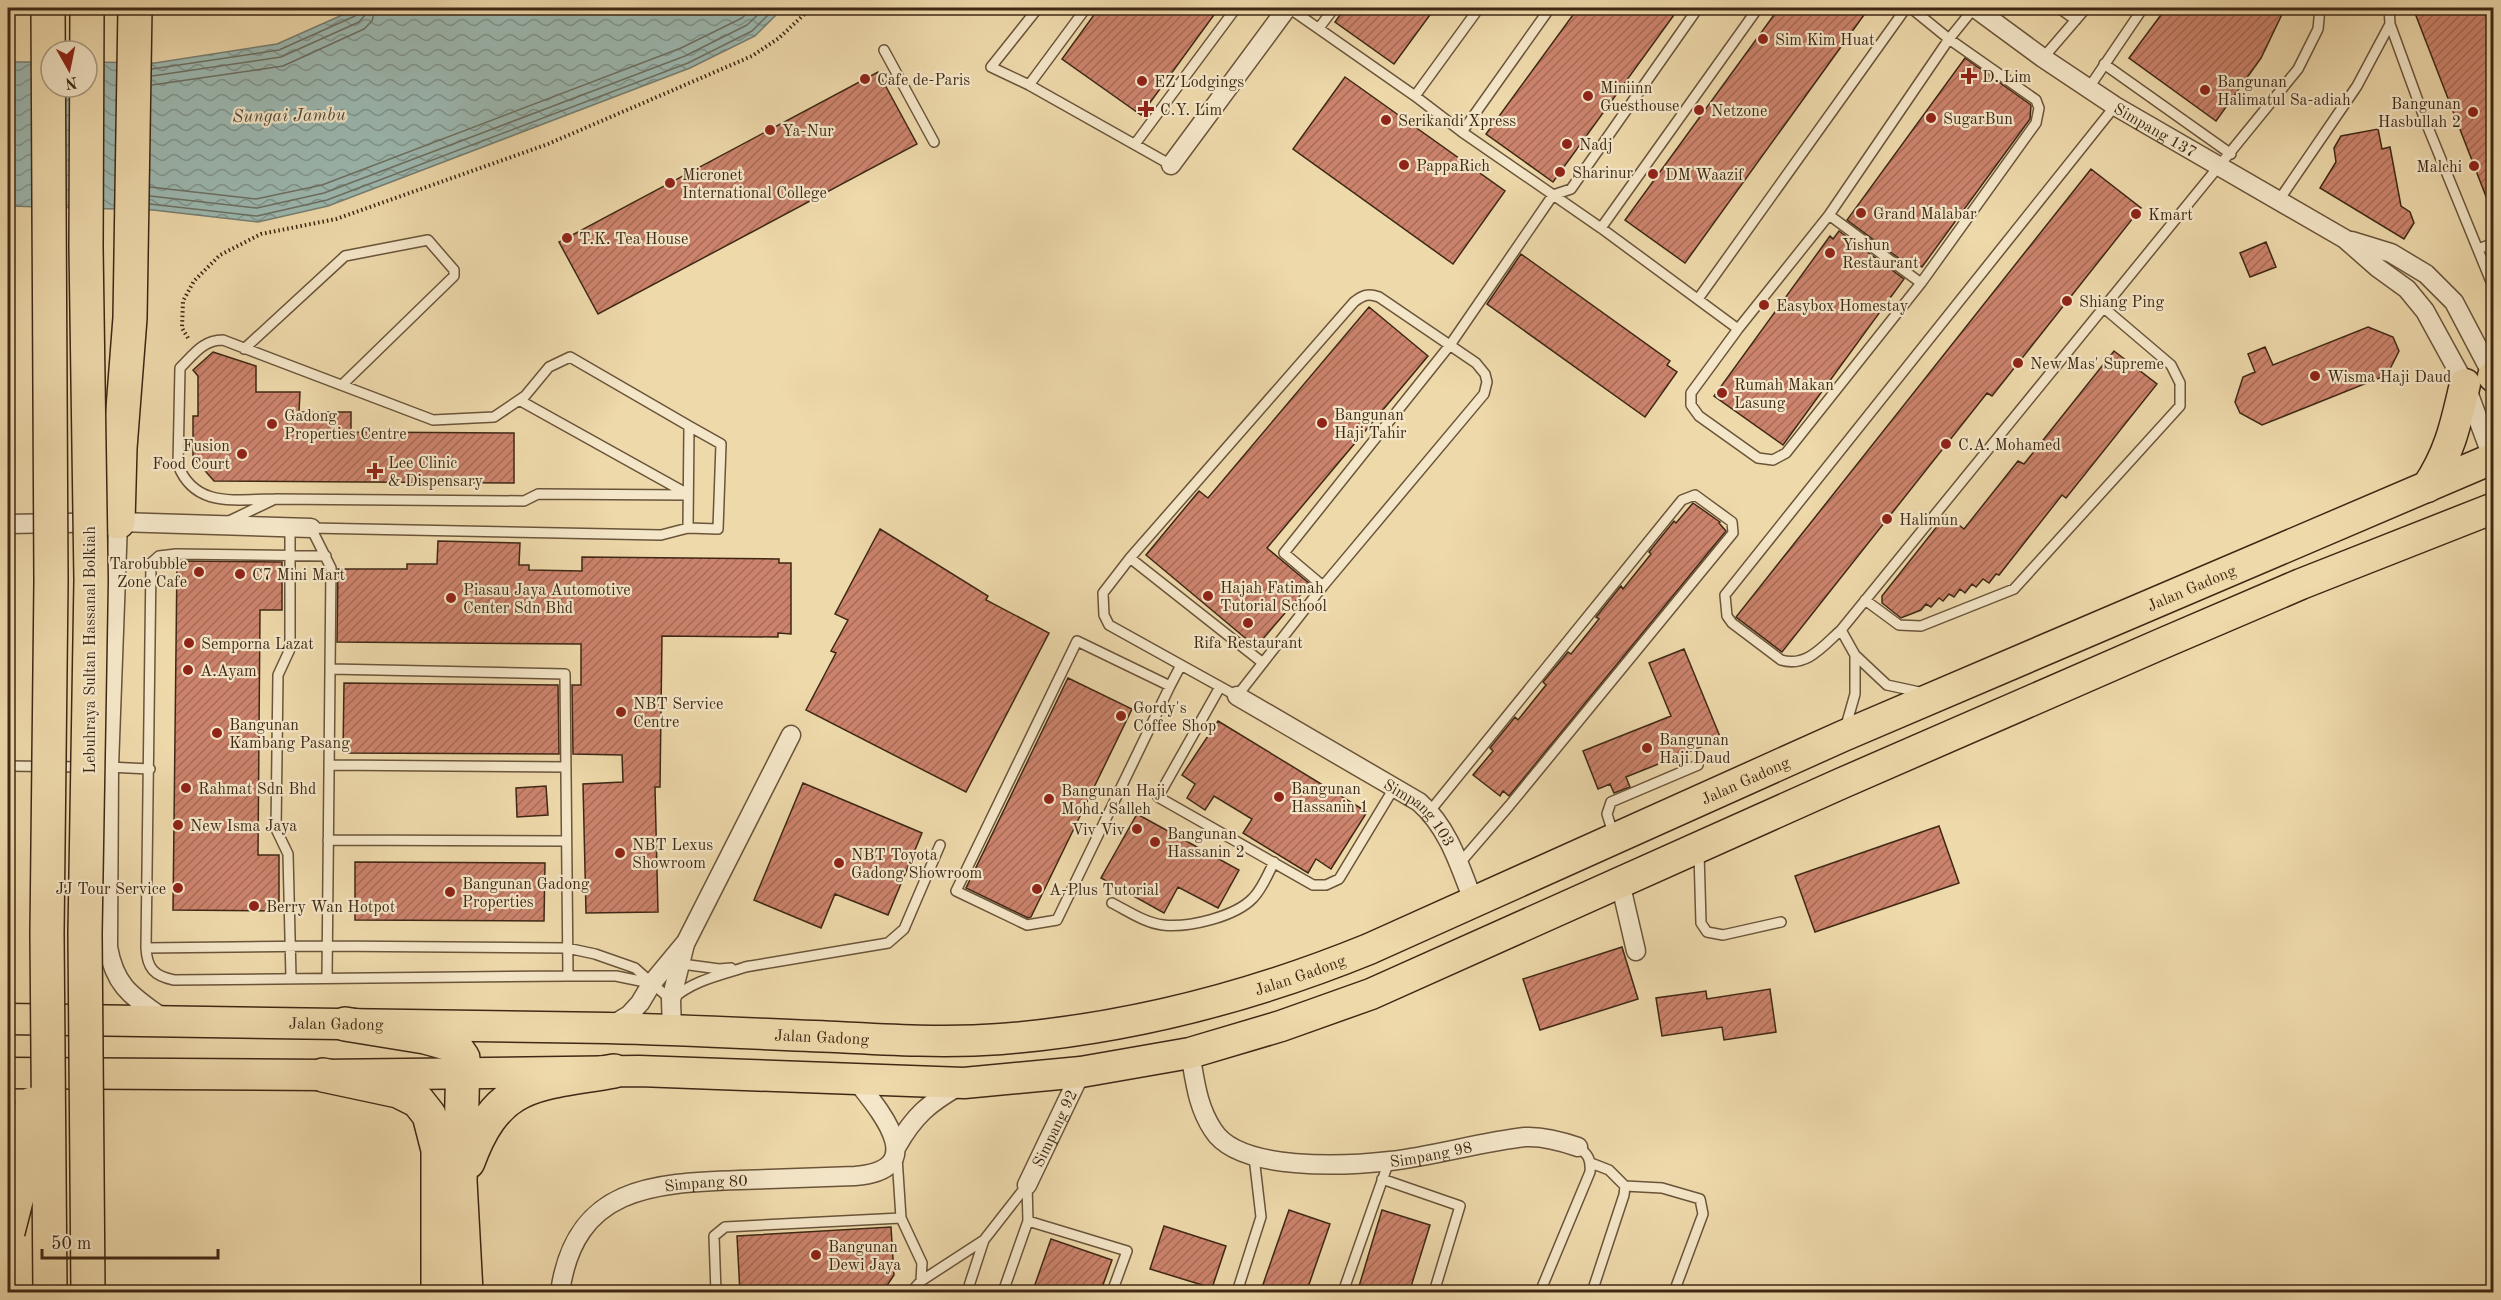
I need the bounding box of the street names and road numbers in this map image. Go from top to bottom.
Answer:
street label: Simpang 137 [2111,101,2199,161]
street label: Lebuhraya Sultan Hassanal Bolkiah [83,526,99,774]
street label: Jalan Gadong [2145,563,2239,615]
street label: Jalan Gadong [1699,755,1793,809]
street label: Simpang 103 [1380,777,1456,850]
street label: Jalan Gadong [1253,953,1349,999]
street label: Jalan Gadong [288,1016,384,1034]
street label: Jalan Gadong [774,1028,870,1049]
street label: Simpang 92 [1031,1088,1081,1170]
street label: Simpang 98 [1389,1140,1474,1171]
street label: Simpang 80 [663,1174,748,1196]

